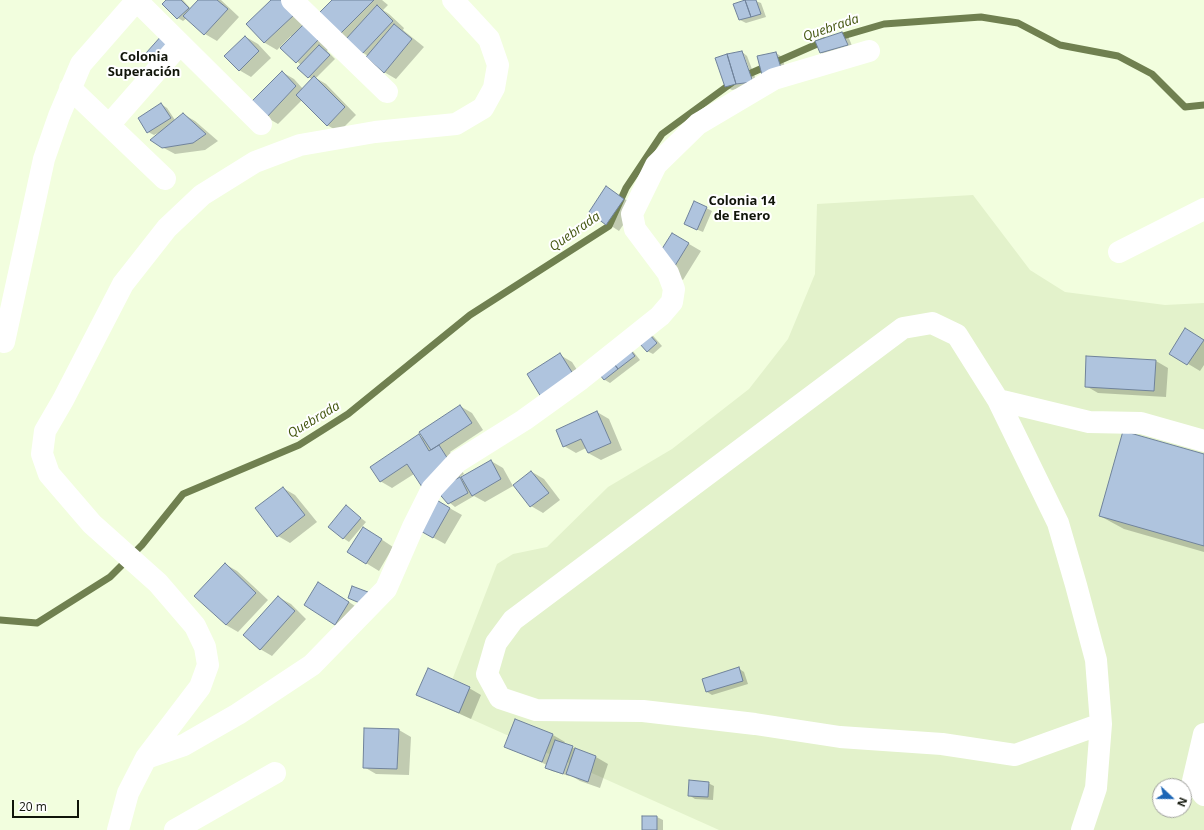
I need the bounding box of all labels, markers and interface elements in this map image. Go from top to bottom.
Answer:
water label: Quebrada [801,11,861,45]
district label: Colonia Superación [108,49,180,80]
district label: Colonia 14 de Enero [709,193,775,224]
water label: Quebrada [547,209,603,255]
water label: Quebrada [285,398,343,442]
north arrow [1152,778,1192,818]
scale bar [14,792,81,818]
text: N [1174,795,1191,809]
text: 20 m [19,798,47,815]

